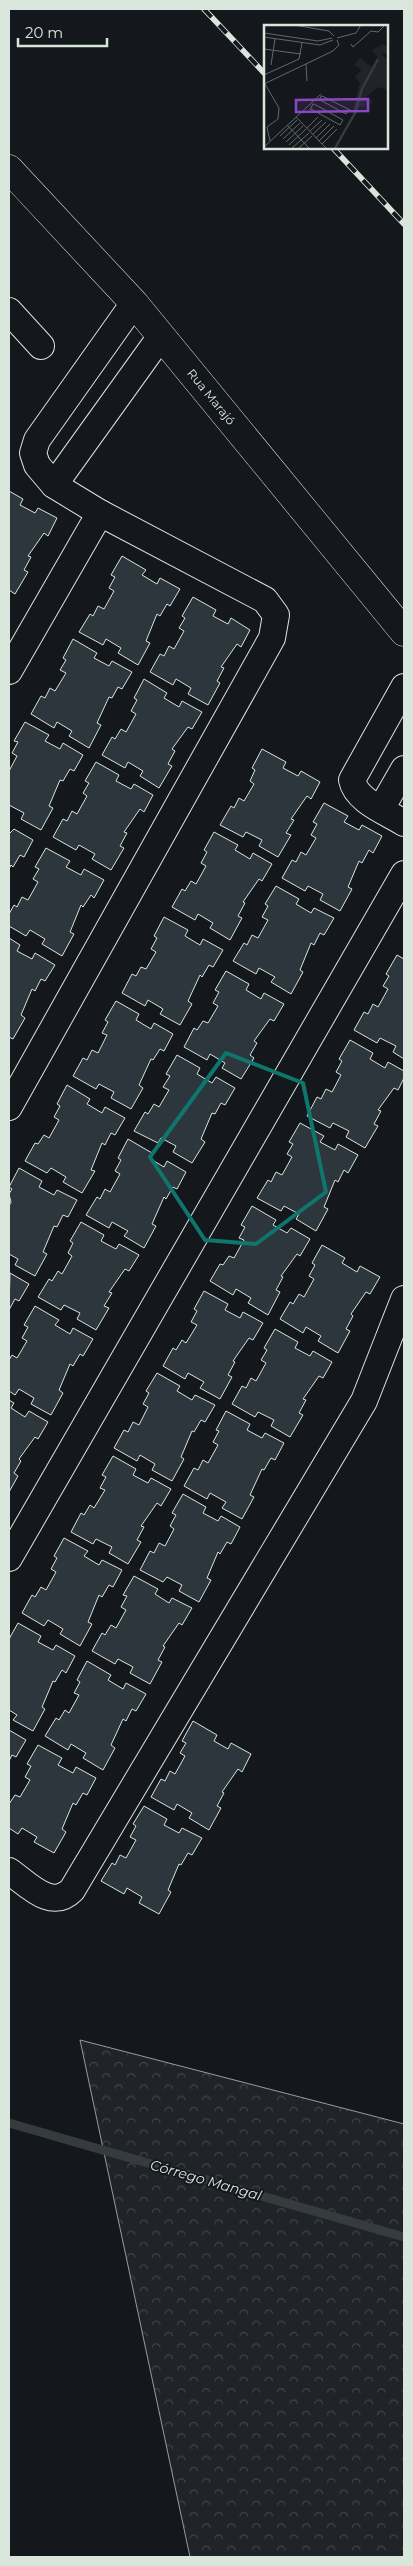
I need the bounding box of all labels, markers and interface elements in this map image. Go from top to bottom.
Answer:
scale bar [18,15,106,47]
text: 20 m [25,23,63,42]
inset map [264,25,388,149]
street label: Rua Marajó [184,366,239,428]
water label: Córrego Mangal [148,2155,264,2205]

